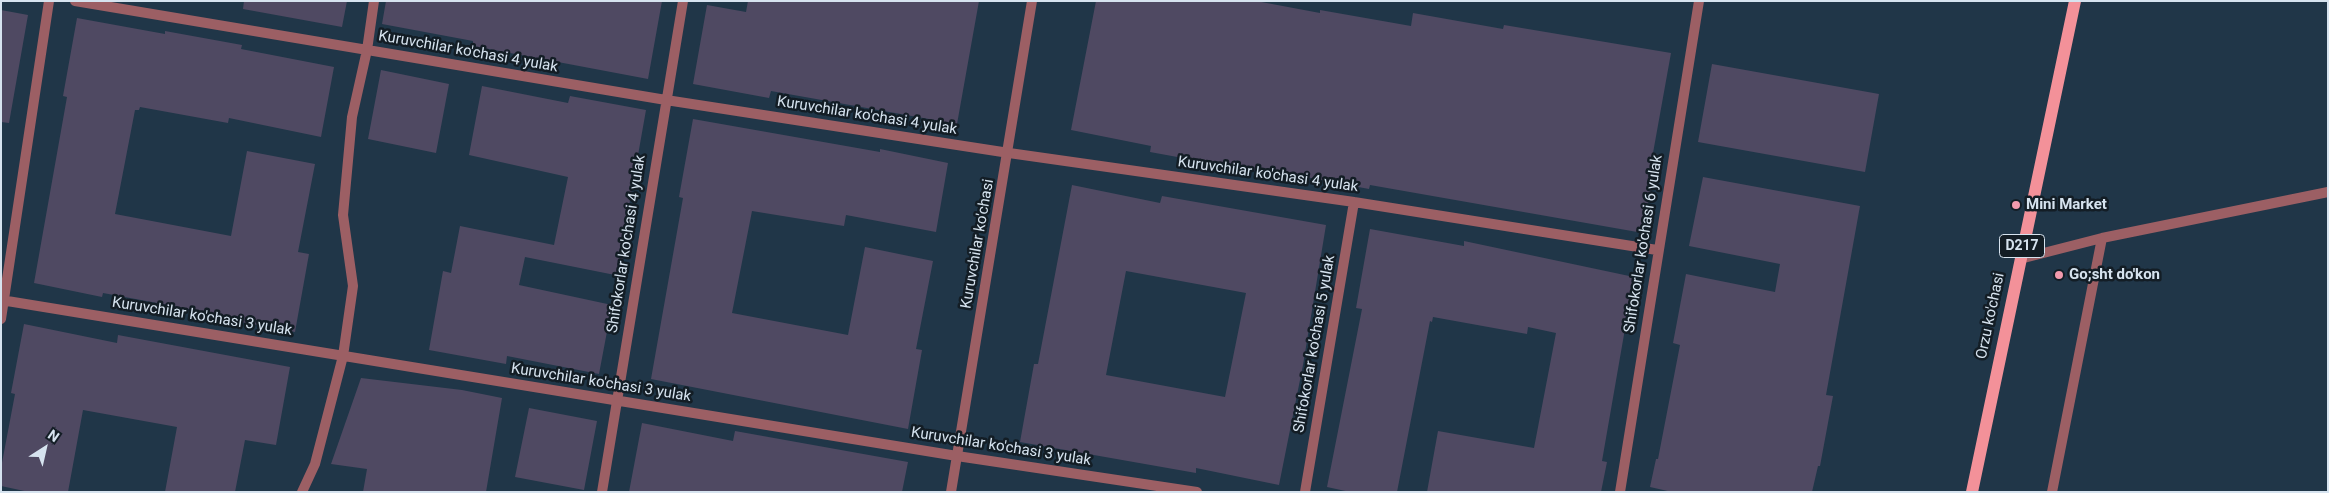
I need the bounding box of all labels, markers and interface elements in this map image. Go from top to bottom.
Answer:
street label: Kuruvchilar ko'chasi 4 yulak [377,27,559,77]
street label: Kuruvchilar ko'chasi 4 yulak [776,93,958,139]
street label: Kuruvchilar ko'chasi 4 yulak [1177,153,1359,197]
street label: Shifokorlar ko'chasi 4 yulak [604,154,650,334]
street label: Shifokorlar ko'chasi 6 yulak [1621,154,1667,334]
street label: Kuruvchilar ko'chasi [958,178,998,310]
place label: Mini Market [2026,196,2107,214]
marker: Mini Market [2010,199,2022,211]
road number: D217 [2000,235,2044,258]
street label: Shifokorlar ko'chasi 5 yulak [1291,254,1339,434]
place label: Go;sht do'kon [2069,266,2160,284]
marker: Go;sht do'kon [2053,269,2065,281]
street label: Orzu ko'chasi [1973,271,2009,361]
street label: Kuruvchilar ko'chasi 3 yulak [111,294,293,340]
street label: Kuruvchilar ko'chasi 3 yulak [510,360,692,406]
north arrow [20,423,70,473]
street label: Kuruvchilar ko'chasi 3 yulak [910,424,1092,470]
text: N [45,426,62,445]

